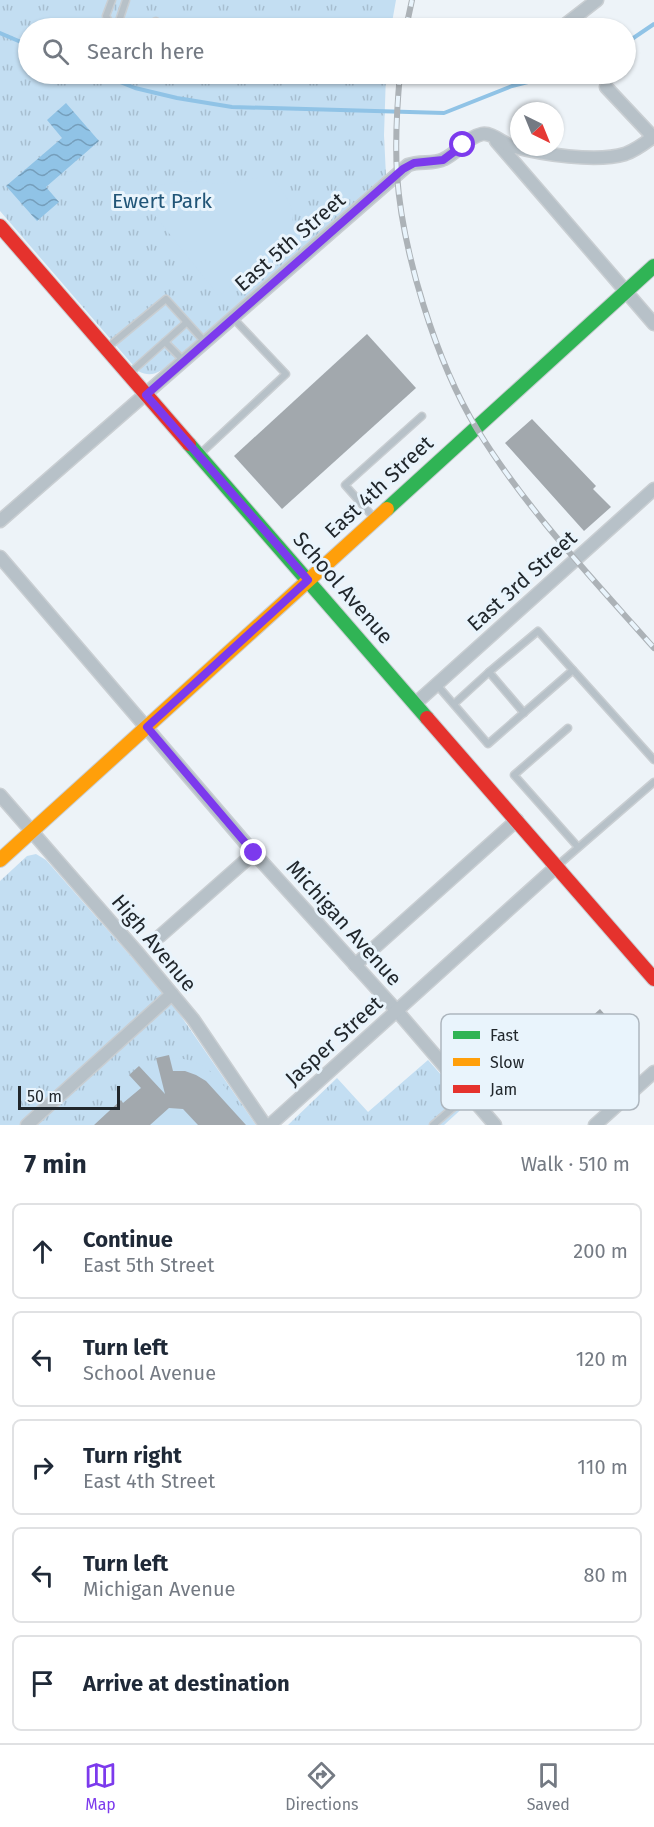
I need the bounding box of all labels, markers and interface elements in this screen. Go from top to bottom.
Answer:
search box [18,18,636,84]
icon: search [39,35,72,68]
text: Search here [87,38,205,65]
north arrow [510,102,564,156]
route start [449,131,475,157]
street label: East 5th Street [229,187,351,297]
park label: Ewert Park [112,188,212,214]
street label: East 4th Street [319,430,439,544]
street label: East 3rd Street [462,525,582,637]
street label: School Avenue [287,527,399,649]
route end [240,839,266,865]
street label: Michigan Avenue [281,855,407,991]
street label: High Avenue [106,889,202,997]
street label: Jasper Street [280,990,388,1091]
legend [441,1014,639,1110]
text: Fast [490,1026,519,1045]
text: Slow [490,1053,525,1072]
text: Jam [490,1080,517,1099]
scale bar [18,1083,120,1110]
text: 50 m [27,1087,62,1106]
text: 7 min [24,1149,87,1180]
text: Walk · 510 m [521,1152,630,1176]
text: Continue [83,1226,173,1253]
icon: ahead [26,1235,59,1268]
text: 200 m [573,1239,628,1263]
text: East 5th Street [83,1253,214,1277]
text: Turn left [83,1334,168,1361]
icon: left [26,1343,59,1376]
text: 120 m [576,1347,628,1371]
text: School Avenue [83,1361,216,1385]
text: Turn right [83,1442,182,1469]
icon: right [26,1451,59,1484]
text: 110 m [577,1455,628,1479]
text: East 4th Street [83,1469,215,1493]
text: Turn left [83,1550,168,1577]
icon: left [26,1559,59,1592]
text: 80 m [583,1563,628,1587]
text: Michigan Avenue [83,1577,235,1601]
icon: arrive [26,1667,59,1700]
text: Arrive at destination [83,1670,290,1697]
tab: Map [84,1759,117,1814]
tab: Directions [285,1759,359,1814]
tab: Saved [527,1759,570,1814]

